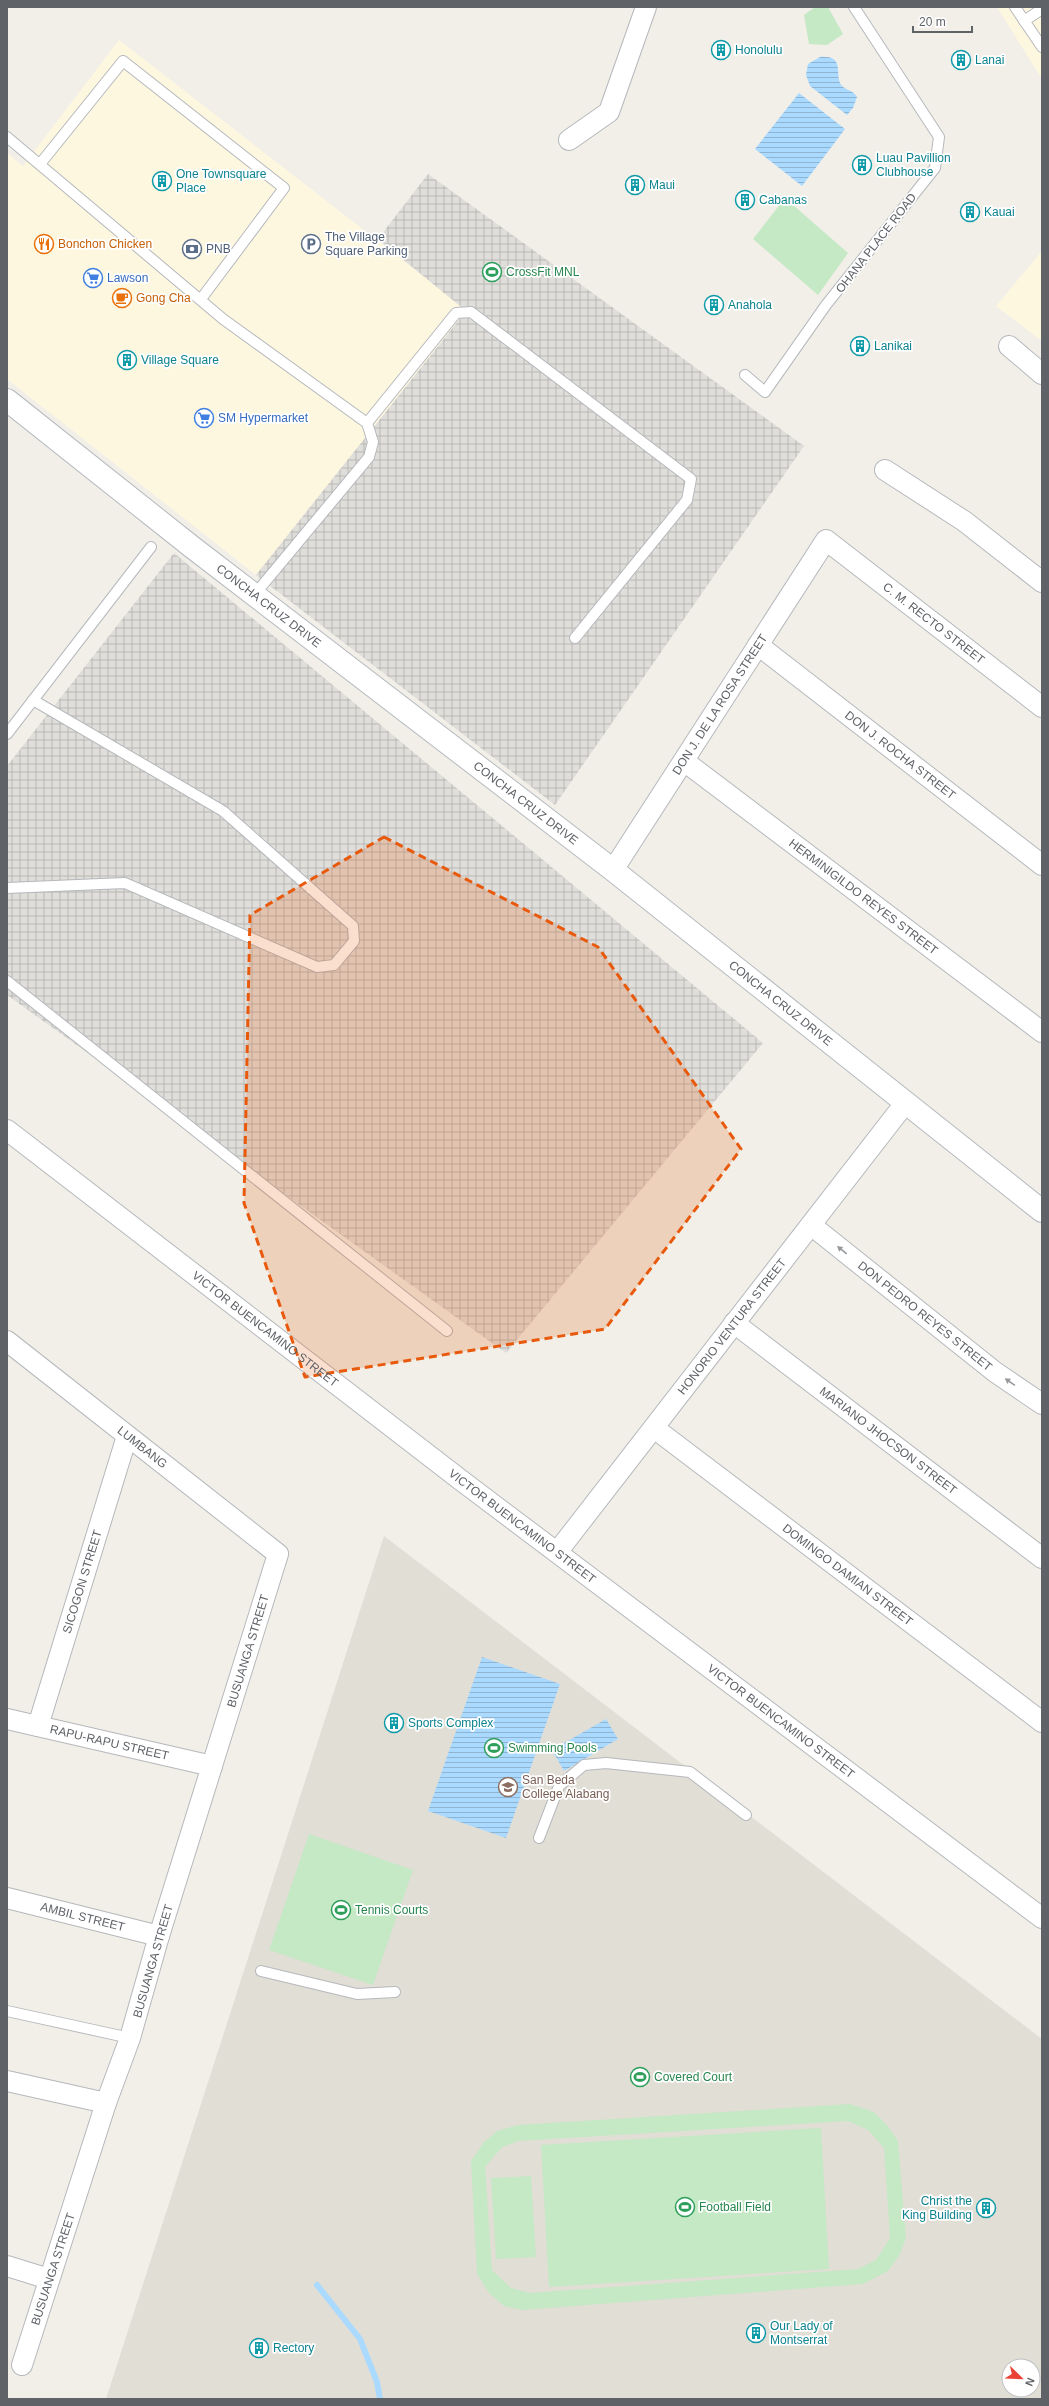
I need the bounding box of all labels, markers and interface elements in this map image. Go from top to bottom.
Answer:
scale bar [913,8,972,34]
text: 20 m [919,15,946,29]
building icon: Honolulu [710,39,732,61]
place label: Honolulu [735,43,782,57]
building icon: Lanai [950,49,972,71]
place label: Lanai [975,53,1004,67]
place label: Luau Pavillion Clubhouse [876,151,951,179]
building icon: Luau Pavillion Clubhouse [851,154,873,176]
place label: One Townsquare Place [176,167,267,195]
building icon: One Townsquare Place [151,170,173,192]
building icon: Maui [624,174,646,196]
place label: Maui [649,178,675,192]
building icon: Cabanas [734,189,756,211]
street label: OHANA PLACE ROAD [833,190,919,296]
place label: Cabanas [759,193,807,207]
building icon: Kauai [959,201,981,223]
place label: Kauai [984,205,1015,219]
place label: The Village Square Parking [325,230,408,258]
restaurant icon: Bonchon Chicken [33,233,55,255]
parking icon: The Village Square Parking [300,233,322,255]
place label: Bonchon Chicken [58,237,152,251]
bank icon: PNB [181,238,203,260]
place label: PNB [206,242,231,256]
sports icon: CrossFit MNL [481,261,503,283]
place label: CrossFit MNL [506,265,580,279]
supermarket icon: Lawson [82,267,104,289]
place label: Lawson [107,271,148,285]
cafe icon: Gong Cha [111,287,133,309]
place label: Gong Cha [136,291,191,305]
building icon: Anahola [703,294,725,316]
place label: Anahola [728,298,772,312]
building icon: Lanikai [849,335,871,357]
place label: Lanikai [874,339,912,353]
building icon: Village Square [116,349,138,371]
place label: Village Square [141,353,219,367]
supermarket icon: SM Hypermarket [193,407,215,429]
place label: SM Hypermarket [218,411,309,425]
street label: CONCHA CRUZ DRIVE [214,561,324,650]
street label: C. M. RECTO STREET [880,580,988,667]
street label: DON J. DE LA ROSA STREET [669,631,771,777]
street label: DON J. ROCHA STREET [842,708,959,803]
street label: CONCHA CRUZ DRIVE [471,759,581,848]
street label: HERMINIGILDO REYES STREET [786,836,941,958]
street label: CONCHA CRUZ DRIVE [726,958,835,1049]
one-way arrow [836,1245,847,1254]
street label: HONORIO VENTURA STREET [675,1255,789,1397]
street label: DON PEDRO REYES STREET [855,1258,995,1374]
street label: VICTOR BUENCAMINO STREET [189,1268,341,1390]
one-way arrow [1005,1378,1015,1386]
street label: MARIANO JHOCSON STREET [817,1384,960,1498]
street label: LUMBANG [115,1423,170,1471]
street label: VICTOR BUENCAMINO STREET [446,1466,599,1587]
street label: DOMINGO DAMIAN STREET [780,1521,916,1629]
street label: SICOGON STREET [60,1528,105,1635]
street label: BUSUANGA STREET [224,1592,272,1709]
street label: VICTOR BUENCAMINO STREET [705,1661,858,1782]
building icon: Sports Complex [383,1712,405,1734]
place label: Sports Complex [408,1716,493,1730]
street label: RAPU-RAPU STREET [49,1722,171,1763]
sports icon: Swimming Pools [483,1737,505,1759]
place label: Swimming Pools [508,1741,597,1755]
place label: San Beda College Alabang [522,1773,609,1801]
school or university icon: San Beda College Alabang [497,1776,519,1798]
sports icon: Tennis Courts [330,1899,352,1921]
street label: AMBIL STREET [39,1900,127,1934]
street label: BUSUANGA STREET [130,1902,176,2019]
place label: Tennis Courts [355,1903,428,1917]
sports icon: Covered Court [629,2066,651,2088]
place label: Covered Court [654,2070,733,2084]
place label: Christ the King Building [902,2194,972,2222]
sports icon: Football Field [674,2196,696,2218]
building icon: Christ the King Building [975,2197,997,2219]
place label: Football Field [699,2200,771,2214]
street label: BUSUANGA STREET [28,2210,78,2327]
place label: Our Lady of Montserrat [770,2319,833,2347]
building icon: Our Lady of Montserrat [745,2322,767,2344]
building icon: Rectory [248,2337,270,2359]
place label: Rectory [273,2341,314,2355]
north arrow [1001,2358,1041,2398]
text: N [1023,2376,1037,2388]

